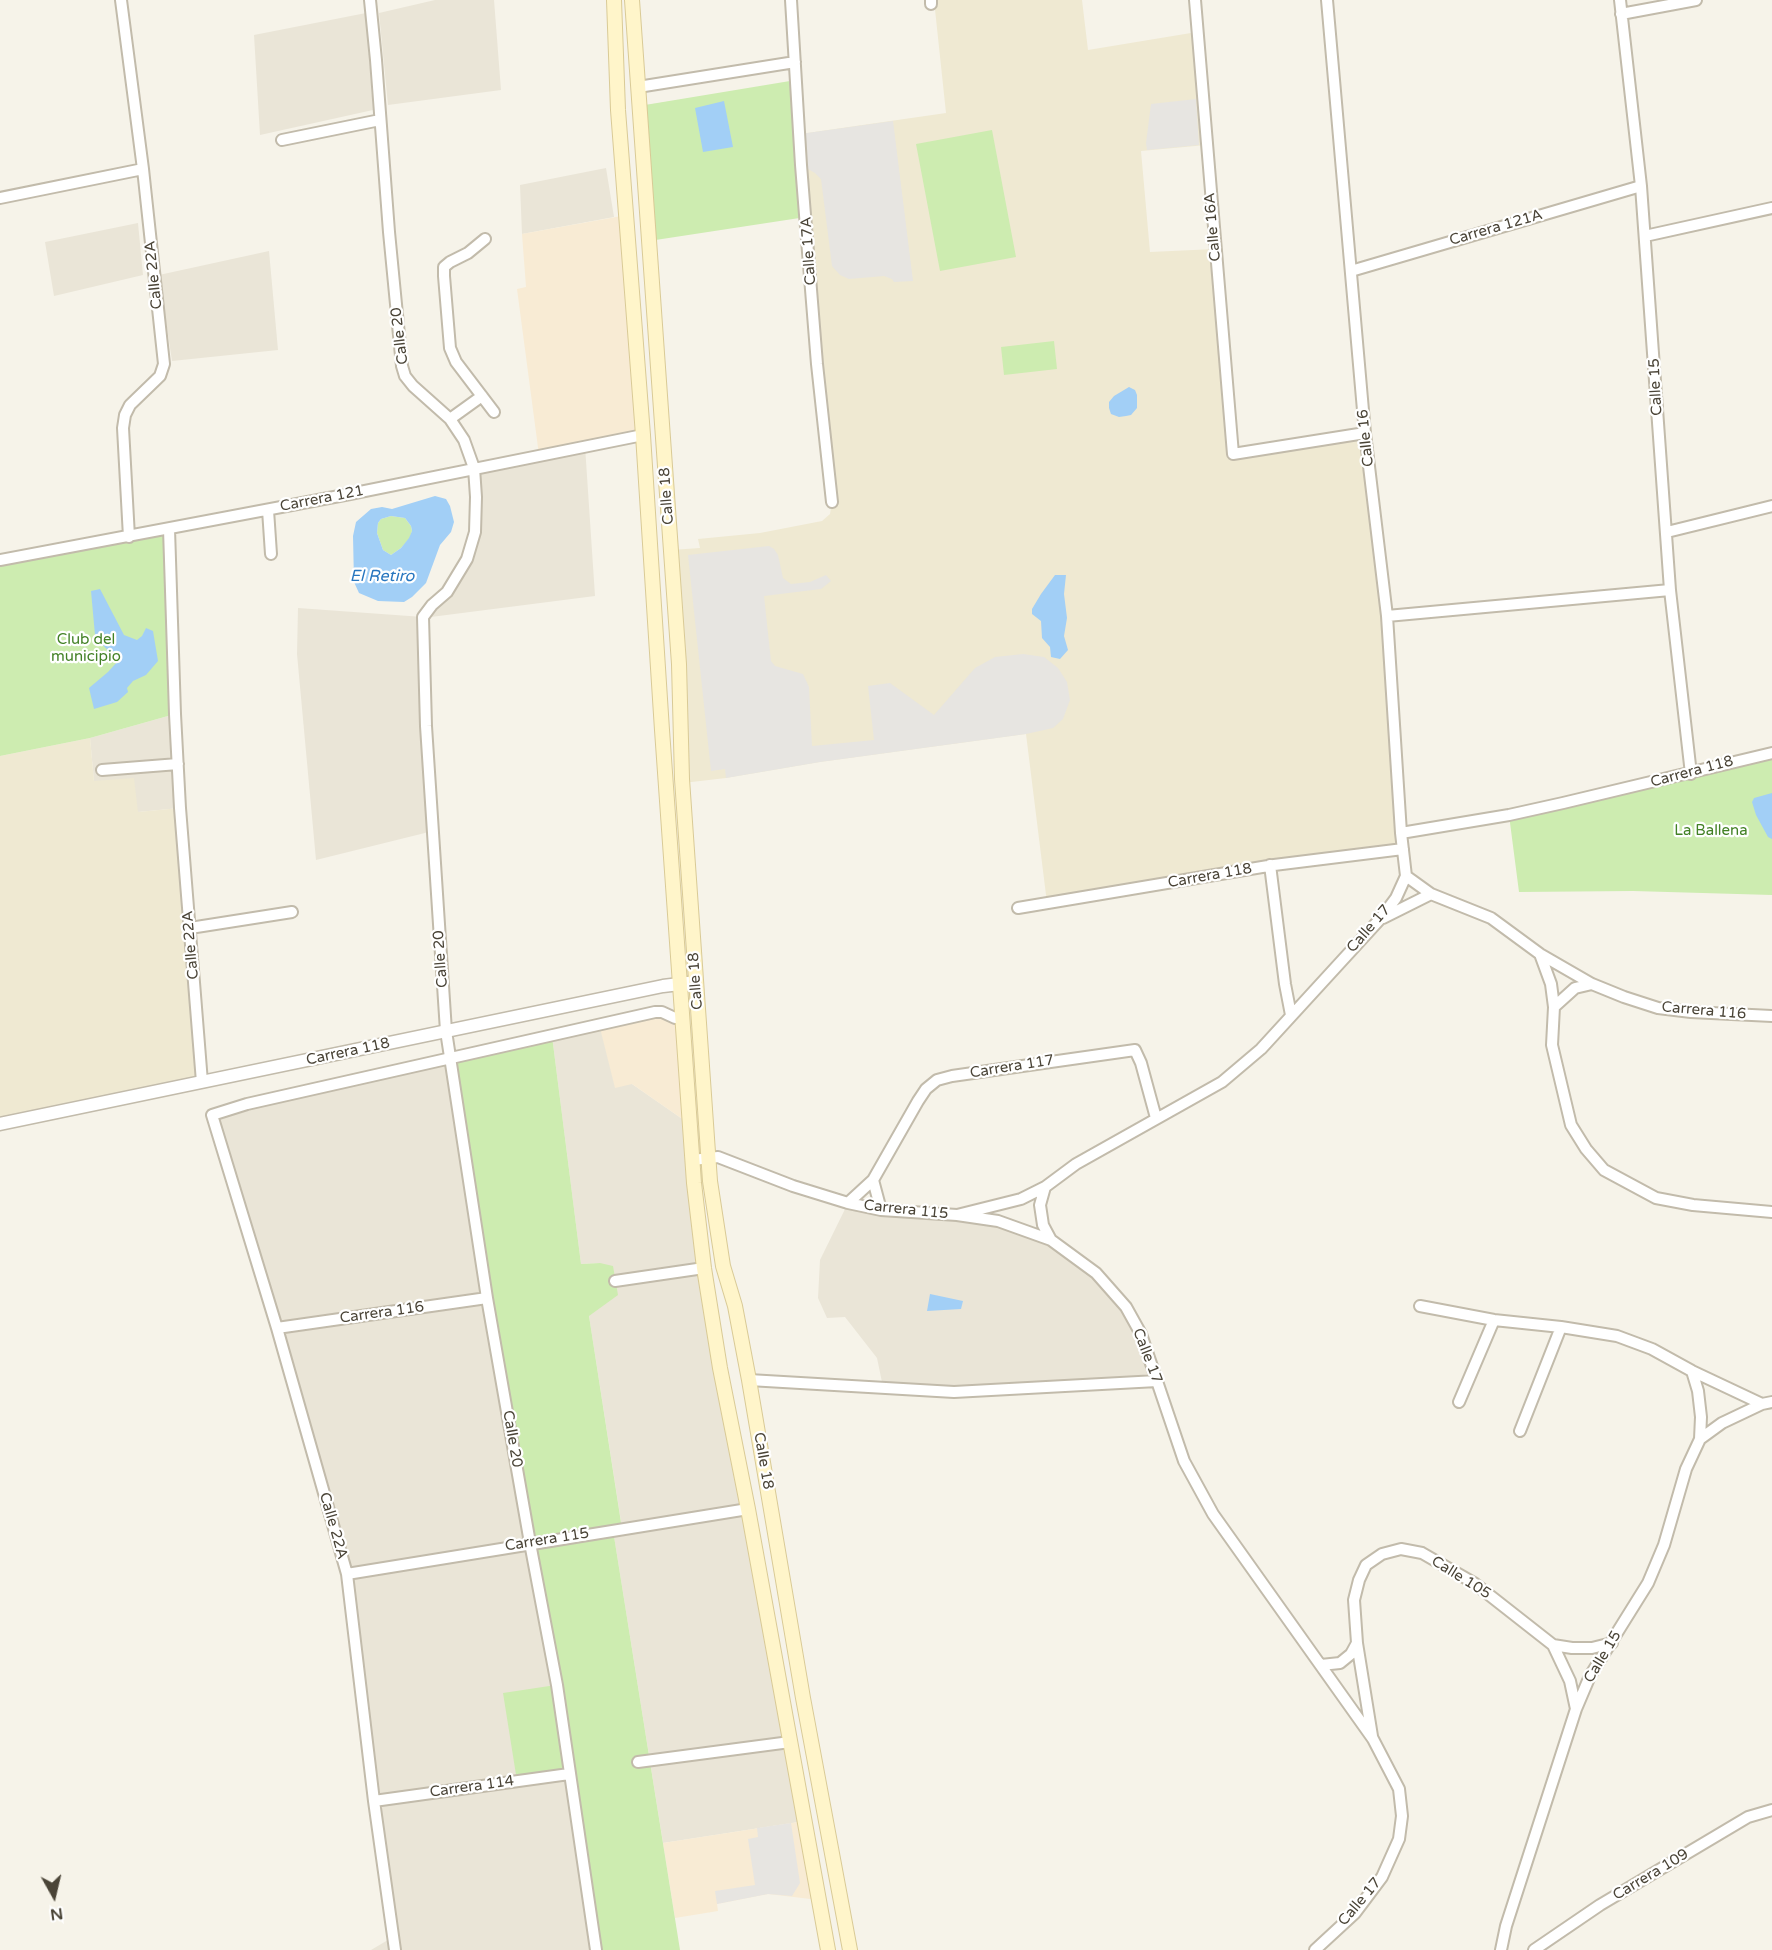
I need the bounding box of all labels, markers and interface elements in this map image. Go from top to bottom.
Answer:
street label: Calle 16A [1201,192,1225,262]
street label: Carrera 121A [1447,206,1545,250]
street label: Calle 17A [798,216,820,286]
street label: Calle 22A [141,240,167,310]
street label: Calle 20 [388,306,412,366]
street label: Calle 15 [1646,358,1666,416]
street label: Calle 16 [1354,408,1378,468]
street label: Calle 18 [656,467,678,525]
street label: Carrera 121 [279,482,365,516]
water label: El Retiro [350,567,414,587]
park label: Club del municipio [51,631,121,666]
street label: Carrera 118 [1649,752,1735,792]
park label: La Ballena [1674,822,1748,840]
street label: Carrera 118 [1167,860,1253,892]
street label: Calle 17 [1343,901,1395,957]
street label: Calle 22A [179,910,203,980]
street label: Calle 20 [430,930,452,988]
street label: Calle 18 [685,952,707,1010]
street label: Carrera 116 [1661,998,1747,1024]
street label: Carrera 118 [305,1034,391,1070]
street label: Carrera 117 [969,1051,1055,1083]
street label: Carrera 115 [863,1197,949,1223]
street label: Carrera 116 [339,1298,425,1328]
street label: Calle 17 [1128,1326,1166,1386]
street label: Calle 20 [498,1409,526,1469]
street label: Calle 18 [749,1431,777,1491]
street label: Calle 22A [315,1490,351,1562]
street label: Carrera 115 [504,1524,590,1556]
street label: Calle 105 [1428,1553,1494,1603]
street label: Calle 15 [1580,1628,1626,1686]
street label: Carrera 114 [429,1772,515,1802]
street label: Carrera 109 [1610,1845,1692,1905]
north arrow [24,1866,84,1926]
street label: Calle 17 [1335,1874,1385,1930]
text: N [49,1903,64,1925]

